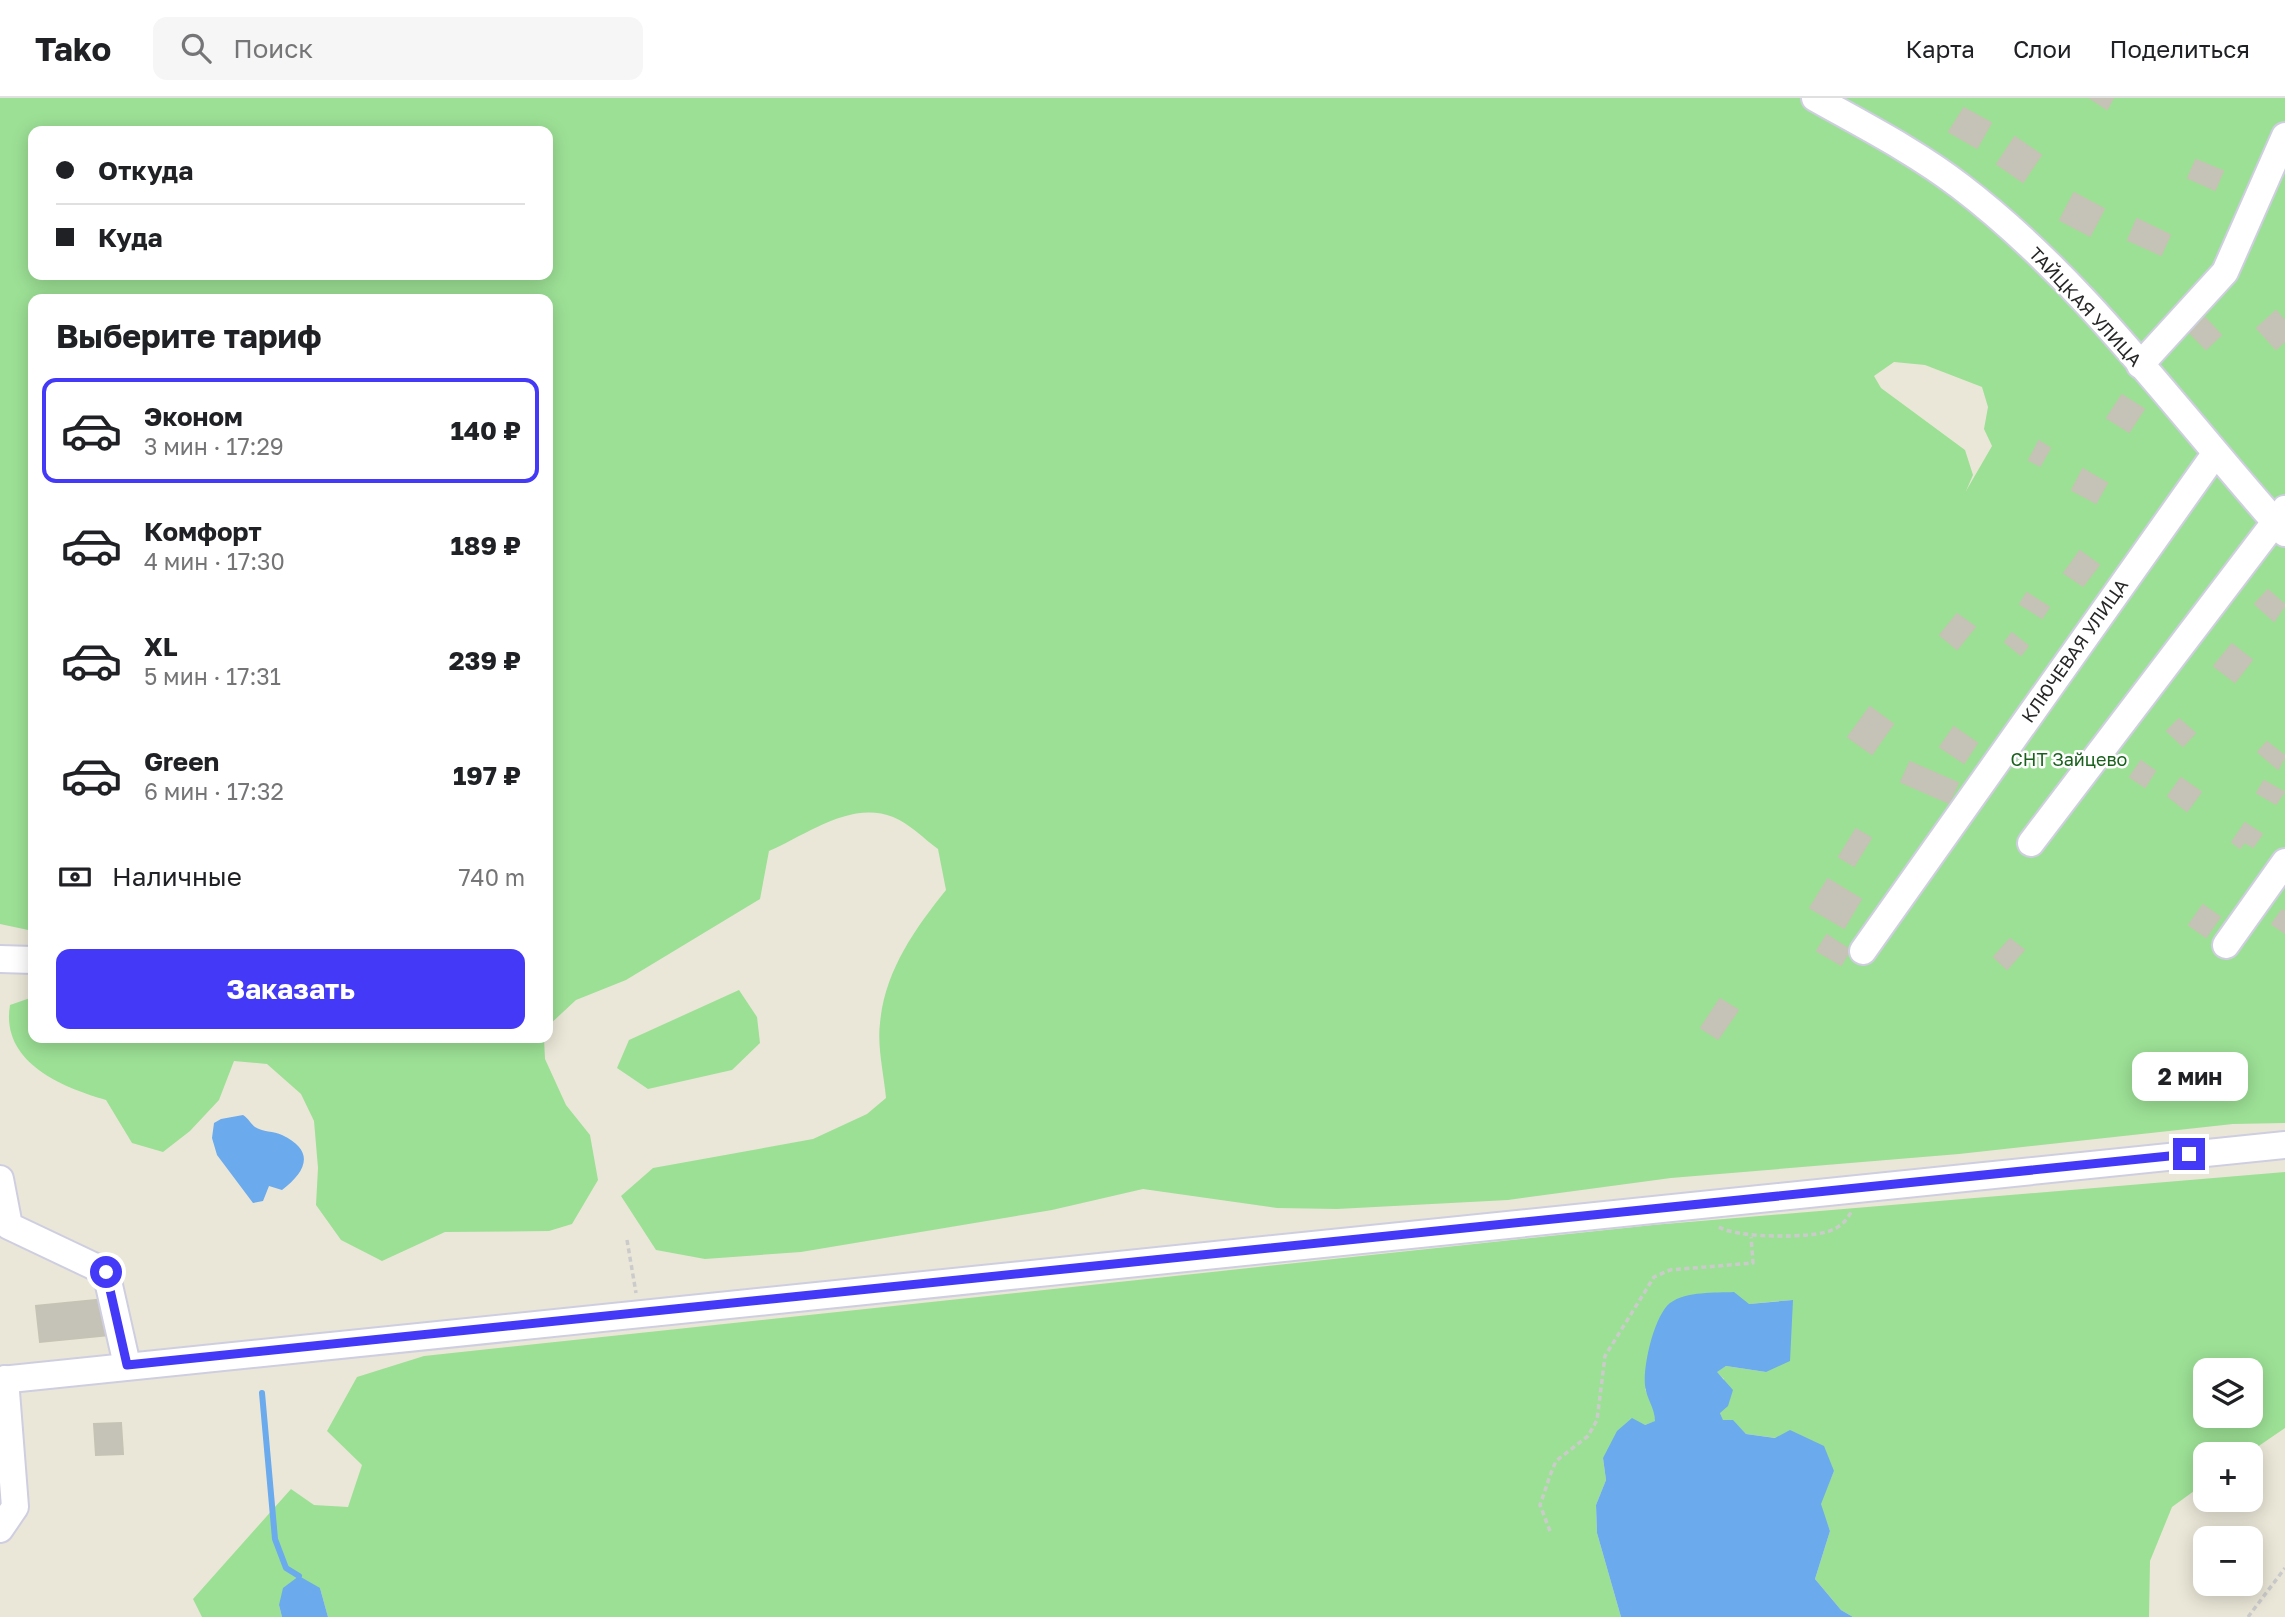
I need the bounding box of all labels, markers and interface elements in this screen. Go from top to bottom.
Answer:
search box [153,17,643,80]
text: Tako [35,29,111,68]
icon: search [177,29,215,67]
text: Поиск [233,33,313,64]
text: Карта [1905,34,1975,63]
text: Слои [2013,34,2072,63]
text: Поделиться [2110,34,2250,63]
text: Откуда [98,155,193,186]
text: Куда [98,222,163,253]
street label: ТАЙЦКАЯ УЛИЦА [2025,242,2147,370]
text: Выберите тариф [56,317,322,355]
icon: car [60,399,123,462]
text: Эконом [144,401,243,432]
text: 140 ₽ [450,415,521,446]
text: 3 мин · 17:29 [144,432,284,460]
icon: car [60,514,123,577]
text: Комфорт [144,516,262,547]
text: 189 ₽ [450,530,521,561]
text: 4 мин · 17:30 [144,547,285,575]
street label: КЛЮЧЕВАЯ УЛИЦА [2016,574,2132,727]
icon: car [60,629,123,692]
text: XL [144,631,178,662]
text: 239 ₽ [449,645,521,676]
text: 5 мин · 17:31 [144,662,281,690]
icon: car [60,744,123,807]
text: Green [144,746,219,777]
park label: СНТ Зайцево [2011,748,2127,770]
text: 197 ₽ [453,760,521,791]
text: 6 мин · 17:32 [144,777,284,805]
icon: cash [56,858,94,896]
text: Наличные [112,861,242,892]
text: 740 m [458,863,525,891]
button: Заказать [56,949,525,1029]
callout: 2 мин [2131,1052,2247,1102]
text: 2 мин [2158,1062,2222,1090]
route end [2173,1138,2205,1170]
route start [90,1256,122,1288]
map controls [2193,1358,2263,1596]
button: layers [2193,1358,2263,1428]
button: + [2193,1442,2263,1512]
button: − [2193,1526,2263,1596]

